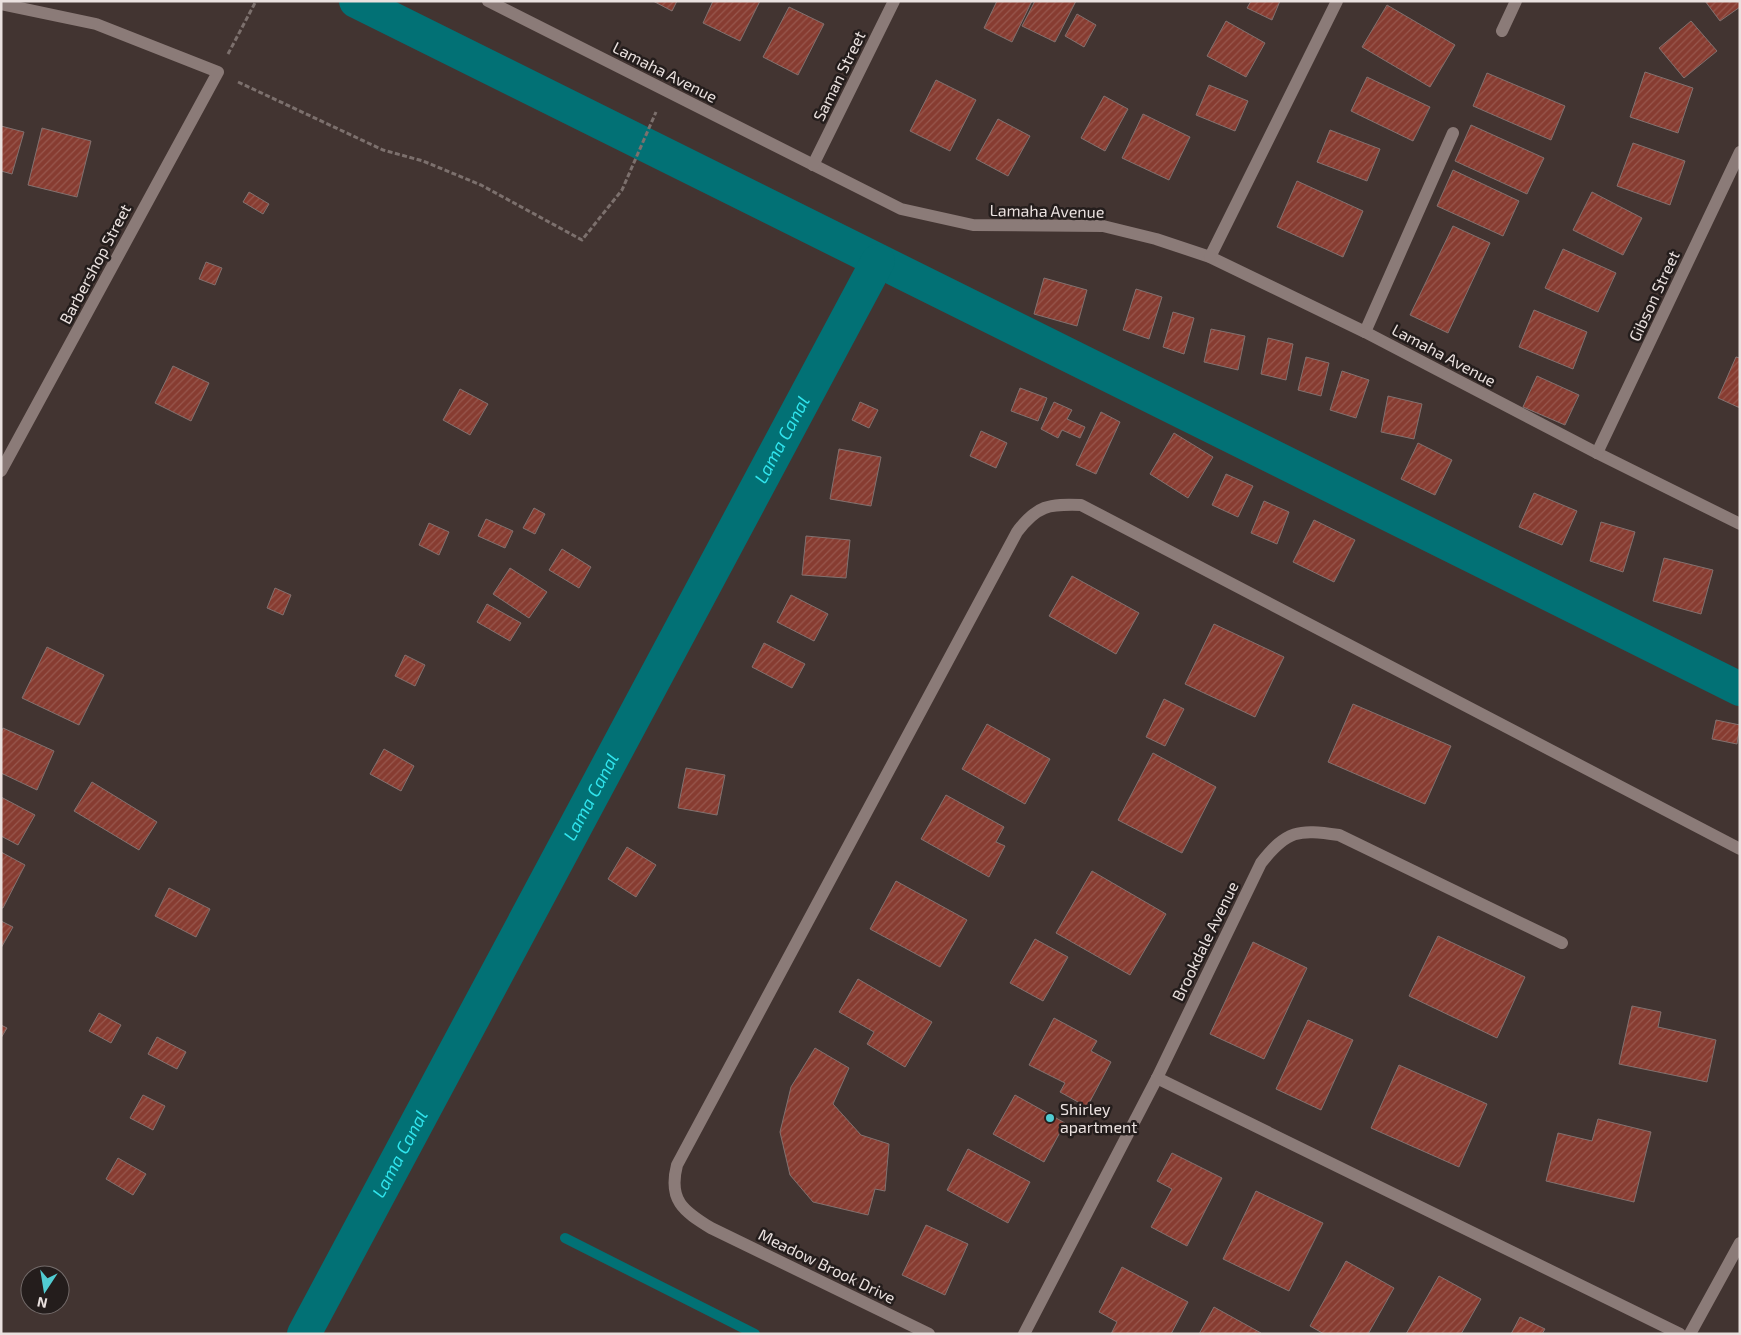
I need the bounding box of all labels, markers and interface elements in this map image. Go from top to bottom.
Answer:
street label: Saman Street [809,28,869,124]
street label: Lamaha Avenue [610,37,721,106]
street label: Lamaha Avenue [990,200,1105,221]
street label: Barbershop Street [55,201,134,327]
street label: Gibson Street [1624,248,1683,344]
street label: Lamaha Avenue [1389,319,1499,390]
water label: Lama Canal [749,392,814,487]
water label: Lama Canal [558,749,623,844]
street label: Brookdale Avenue [1167,878,1242,1004]
place label: Shirley apartment [1060,1099,1137,1136]
water label: Lama Canal [367,1106,432,1201]
marker: Shirley apartment [1044,1112,1056,1124]
street label: Meadow Brook Drive [756,1224,899,1307]
north arrow [20,1265,70,1315]
text: N [35,1294,49,1313]

